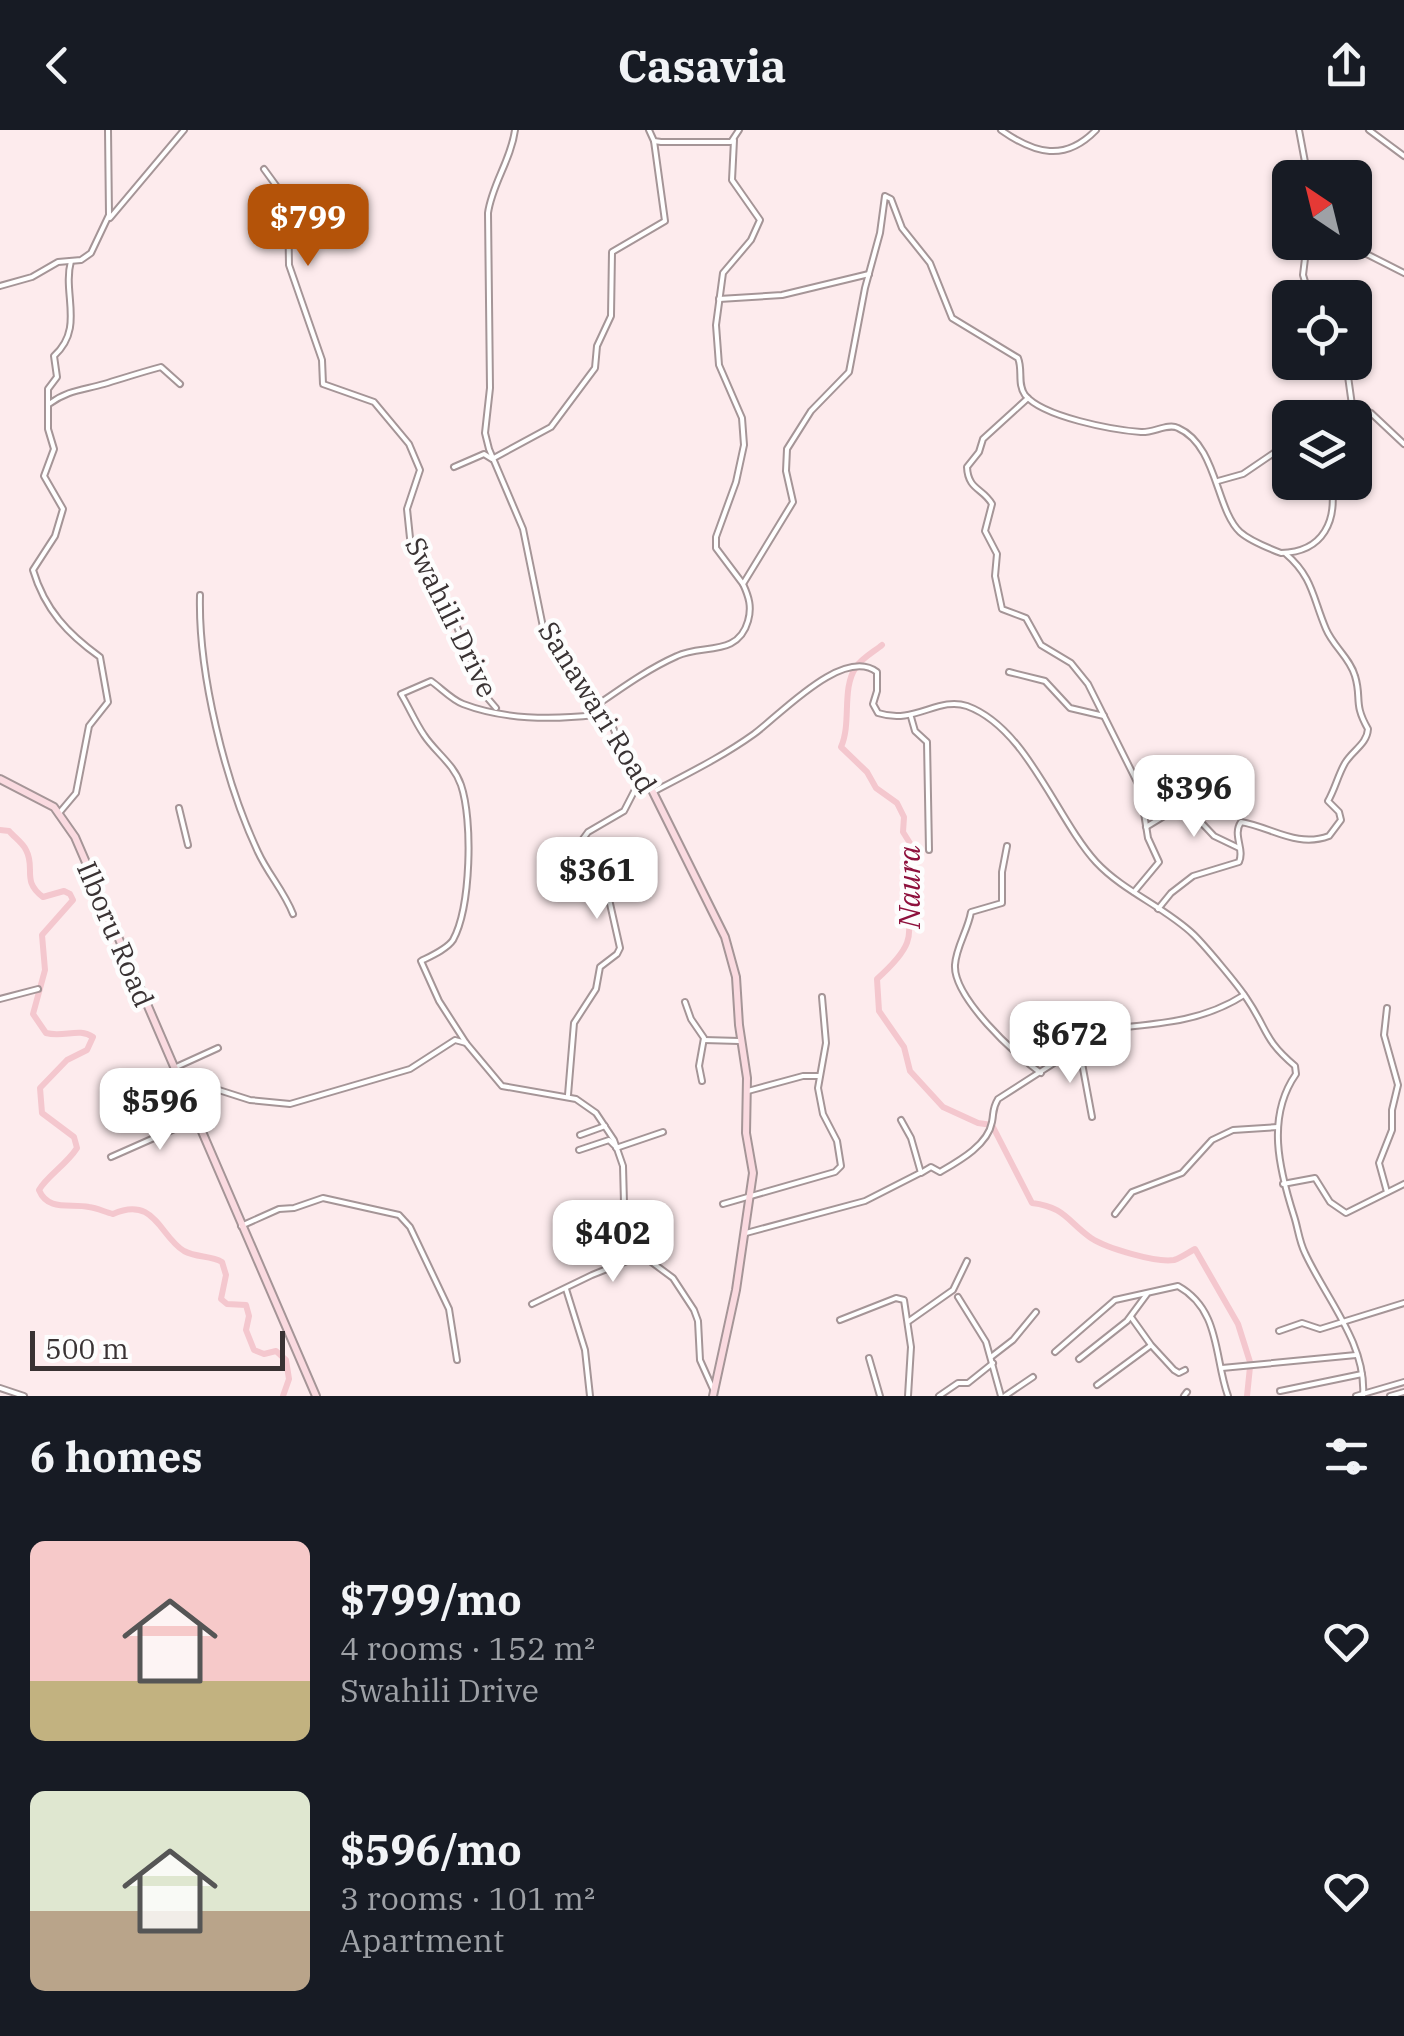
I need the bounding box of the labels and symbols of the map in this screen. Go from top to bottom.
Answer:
north arrow [1272,160,1372,260]
pin: $799 [249,184,367,269]
street label: Swahili Drive [397,531,507,703]
street label: Sanawari Road [530,614,666,800]
pin: $396 [1135,755,1253,840]
pin: $361 [538,837,656,922]
water label: Naura [889,845,928,930]
street label: Ilboru Road [69,856,163,1012]
pin: $672 [1011,1001,1129,1086]
pin: $596 [101,1068,219,1153]
pin: $402 [554,1200,672,1285]
scale bar [30,1326,285,1370]

